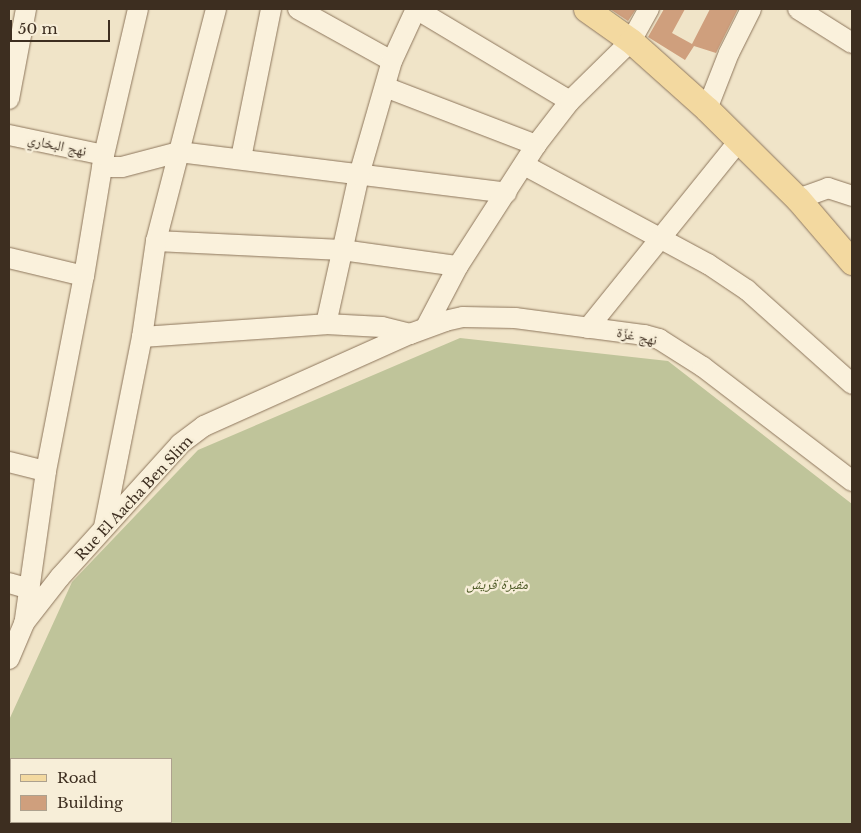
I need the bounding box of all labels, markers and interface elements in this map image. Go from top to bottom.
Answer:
scale bar [12,10,112,42]
text: 50 m [18,19,58,38]
street label: نهج البخاري [26,131,88,159]
street label: نهج غزّة [615,324,659,348]
street label: Rue El Aacha Ben Slim [72,432,196,564]
park label: مقبرة قريش [466,576,528,592]
legend [10,758,172,823]
text: Road [57,768,97,787]
text: Building [57,793,123,812]

